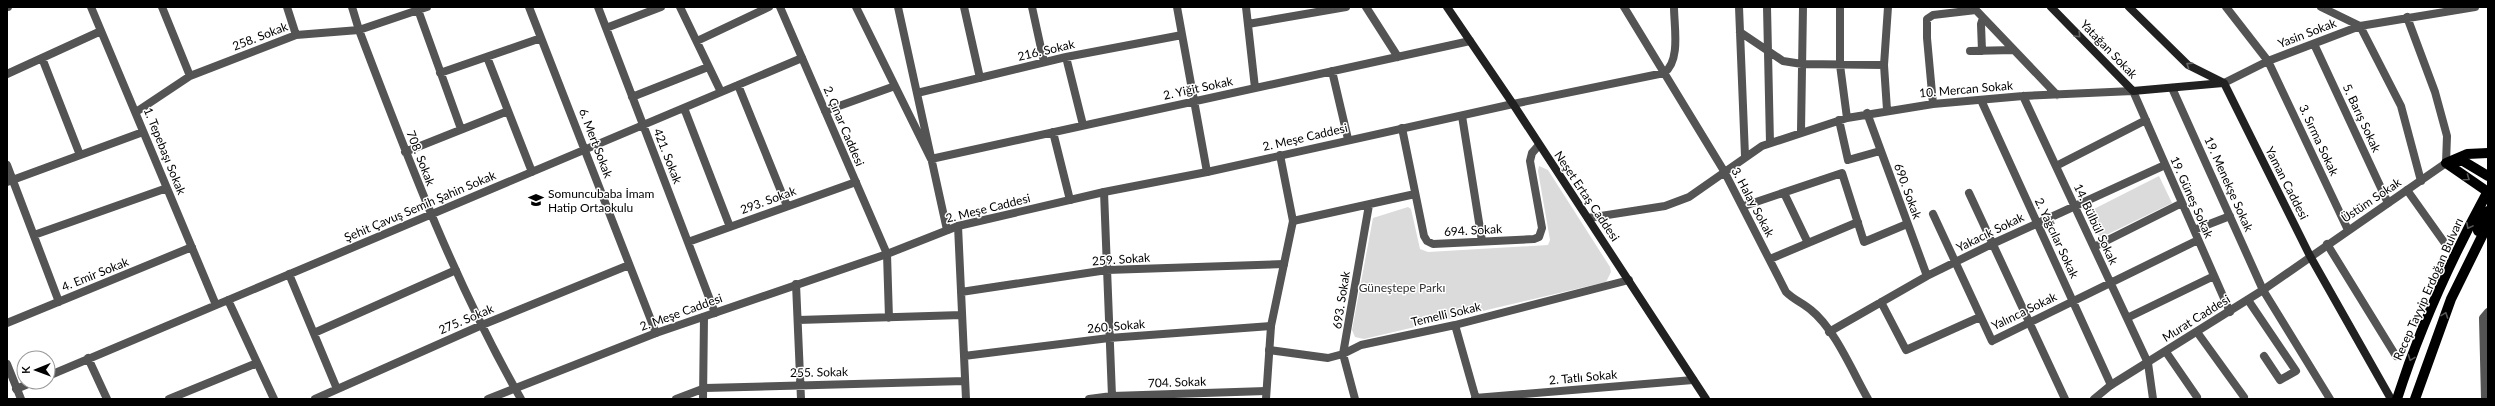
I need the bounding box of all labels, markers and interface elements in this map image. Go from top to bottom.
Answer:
street label: Yasin Sokak [2276,15,2339,51]
street label: Yatağan Sokak [2077,17,2141,82]
street label: 258. Sokak [230,18,291,53]
one-way arrow [2073,30,2081,38]
street label: 216. Sokak [1016,36,1077,64]
one-way arrow [2186,62,2193,70]
street label: 2. Yiğit Sokak [1162,73,1235,103]
street label: 10. Mercan Sokak [1918,77,2014,101]
street label: 5. Barış Sokak [2340,82,2385,155]
street label: 2. Çınar Caddesi [820,84,868,168]
street label: 3. Sırma Sokak [2296,102,2342,179]
street label: 1. Tepebaşı Sokak [141,105,190,198]
street label: 6. Mert Sokak [576,106,616,181]
street label: 2. Meşe Caddesi [1261,120,1349,154]
street label: 421. Sokak [651,126,686,187]
street label: 708. Sokak [404,128,439,189]
street label: 19. Menekşe Sokak [2201,134,2257,235]
street label: Yaman Caddesi [2262,144,2312,222]
street label: Neşet Ertaş Caddesi [1551,148,1623,244]
street label: 19. Güneş Sokak [2167,154,2217,241]
street label: 690. Sokak [1891,161,1925,222]
street label: 3. Halay Sokak [1728,165,1778,240]
street label: Şehit Çavuş Semih Şahin Sokak [342,167,499,245]
one-way arrow [2463,173,2470,181]
street label: Üstüm Sokak [2338,174,2405,226]
street label: 14. Bülbül Sokak [2071,181,2122,268]
street label: 293. Sokak [738,183,799,217]
place label: Somuncubaba İmam Hatip Ortaokulu [548,186,654,215]
street label: 2. Meşe Caddesi [944,190,1032,226]
school or university icon: Somuncubaba İmam Hatip Ortaokulu [527,191,545,209]
street label: 2. Yağcılar Sokak [2032,196,2082,281]
street label: Yakacık Sokak [1954,209,2027,255]
street label: Recep Tayyip Erdoğan Bulvarı [2390,215,2466,363]
street label: 694. Sokak [1444,221,1503,239]
one-way arrow [2466,222,2474,229]
street label: 259. Sokak [1091,249,1151,269]
street label: 4. Emir Sokak [59,253,132,294]
street label: 693. Sokak [1329,269,1353,330]
park label: Güneştepe Parkı [1359,280,1445,295]
street label: Yalınca Sokak [1989,288,2060,333]
street label: 2. Meşe Caddesi [638,290,724,334]
street label: Murat Caddesi [2159,291,2233,345]
street label: Temelli Sokak [1410,298,1483,329]
street label: 275. Sokak [436,300,497,337]
one-way arrow [2441,312,2449,319]
street label: 260. Sokak [1086,316,1147,336]
north arrow [16,350,56,390]
one-way arrow [2408,353,2416,361]
street label: 255. Sokak [790,364,849,380]
text: K [19,366,32,374]
street label: 2. Tatlı Sokak [1548,366,1619,387]
street label: 704. Sokak [1148,373,1207,391]

